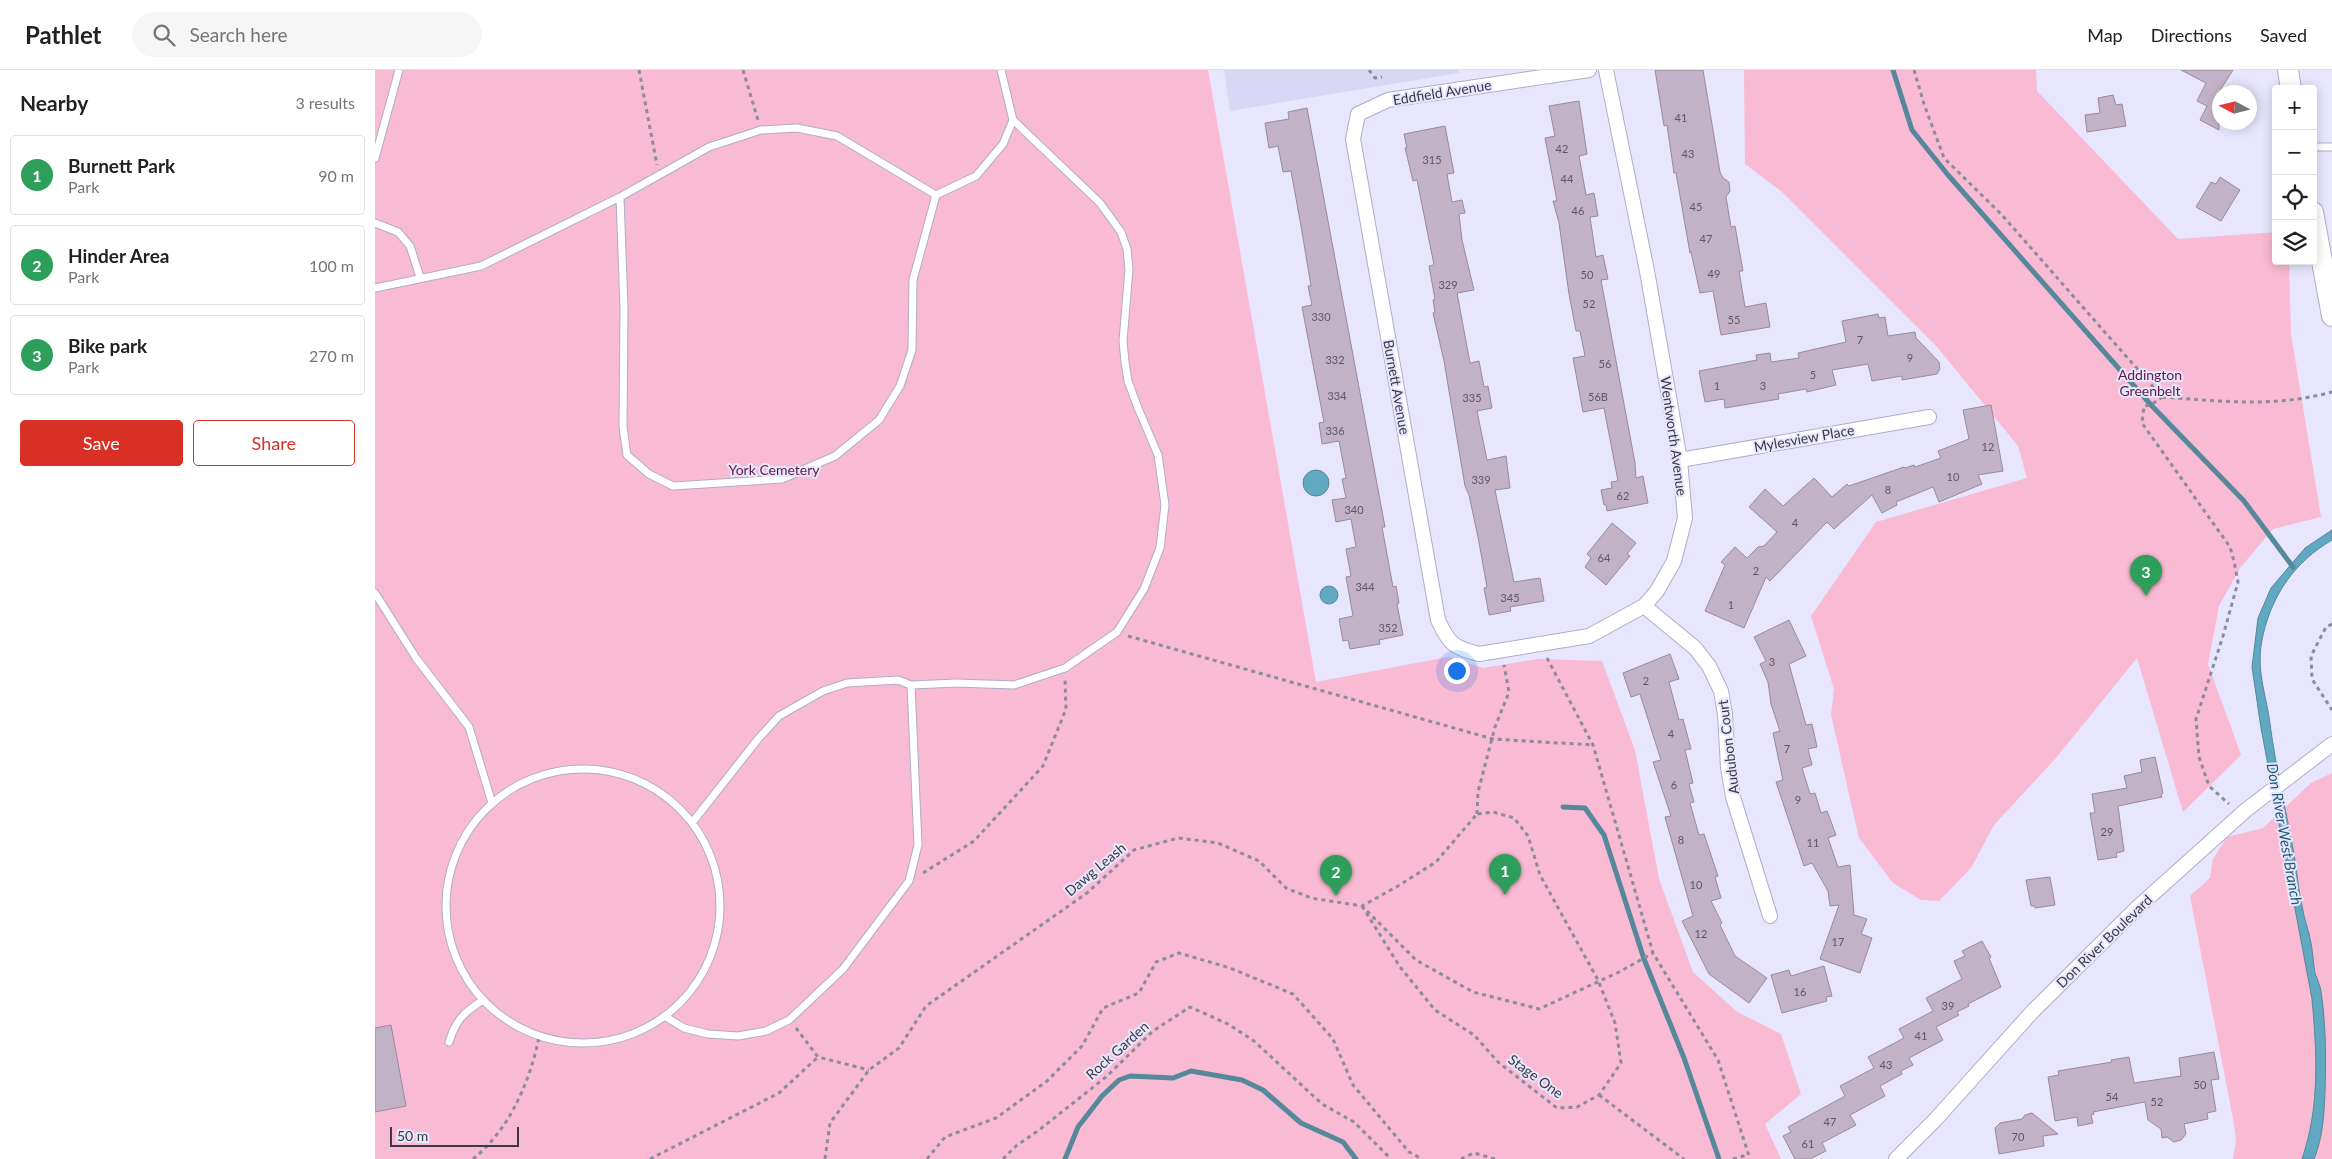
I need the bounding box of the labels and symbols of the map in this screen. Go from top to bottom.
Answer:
street label: Eddfield Avenue [1392,76,1492,108]
north arrow [2212,85,2257,130]
house number: 41 [1675,111,1687,124]
house number: 42 [1556,142,1568,155]
house number: 43 [1682,147,1694,160]
house number: 315 [1422,153,1442,166]
house number: 44 [1561,172,1574,185]
house number: 45 [1690,200,1702,213]
house number: 46 [1572,204,1584,217]
house number: 47 [1700,232,1712,245]
house number: 49 [1708,267,1720,280]
house number: 50 [1581,268,1594,281]
house number: 329 [1438,278,1458,291]
house number: 52 [1583,297,1595,310]
house number: 330 [1311,310,1331,323]
house number: 55 [1728,313,1740,326]
house number: 7 [1857,333,1863,346]
street label: Burnett Avenue [1380,338,1414,436]
house number: 9 [1907,351,1913,364]
house number: 332 [1325,353,1345,366]
house number: 56 [1599,357,1611,370]
park label: Addington Greenbelt [2118,366,2182,399]
house number: 5 [1810,368,1816,381]
street label: Wentworth Avenue [1657,375,1691,497]
house number: 1 [1714,379,1720,392]
house number: 3 [1760,379,1766,392]
house number: 334 [1327,389,1347,402]
house number: 56B [1588,390,1608,403]
house number: 335 [1462,391,1482,404]
street label: Mylesview Place [1753,421,1855,455]
house number: 336 [1325,424,1345,437]
house number: 12 [1982,440,1994,453]
park label: York Cemetery [728,461,820,478]
house number: 10 [1947,470,1960,483]
house number: 339 [1471,473,1491,486]
house number: 8 [1885,483,1891,496]
house number: 62 [1617,489,1629,502]
house number: 340 [1344,503,1364,516]
house number: 4 [1792,516,1799,529]
house number: 64 [1598,551,1611,564]
pin: 3 [2130,555,2162,596]
house number: 2 [1753,564,1759,577]
house number: 344 [1355,580,1375,593]
house number: 345 [1500,591,1520,604]
house number: 1 [1728,598,1734,611]
house number: 352 [1378,621,1398,634]
house number: 3 [1769,655,1775,668]
your location [1444,658,1470,684]
house number: 2 [1643,674,1649,687]
street label: Audubon Court [1714,699,1742,795]
house number: 4 [1668,727,1675,740]
house number: 7 [1784,742,1790,755]
water label: Don River West Branch [2264,762,2306,906]
house number: 6 [1671,778,1677,791]
house number: 9 [1795,793,1801,806]
house number: 29 [2101,825,2113,838]
house number: 8 [1678,833,1684,846]
house number: 11 [1807,836,1819,849]
street label: Dawg Leash [1061,839,1129,899]
pin: 1 [1489,854,1521,895]
pin: 2 [1320,855,1352,896]
house number: 10 [1690,878,1703,891]
street label: Don River Boulevard [2053,891,2155,991]
house number: 12 [1695,927,1707,940]
house number: 17 [1832,935,1844,948]
house number: 16 [1794,985,1806,998]
house number: 39 [1942,999,1954,1012]
street label: Rock Garden [1082,1017,1152,1083]
house number: 41 [1915,1029,1927,1042]
street label: Stage One [1505,1050,1567,1102]
house number: 43 [1880,1058,1892,1071]
house number: 50 [2194,1078,2207,1091]
house number: 54 [2106,1090,2119,1103]
house number: 52 [2151,1095,2163,1108]
house number: 47 [1824,1115,1836,1128]
scale bar [390,1124,519,1147]
house number: 70 [2012,1130,2025,1143]
house number: 61 [1802,1137,1814,1150]

